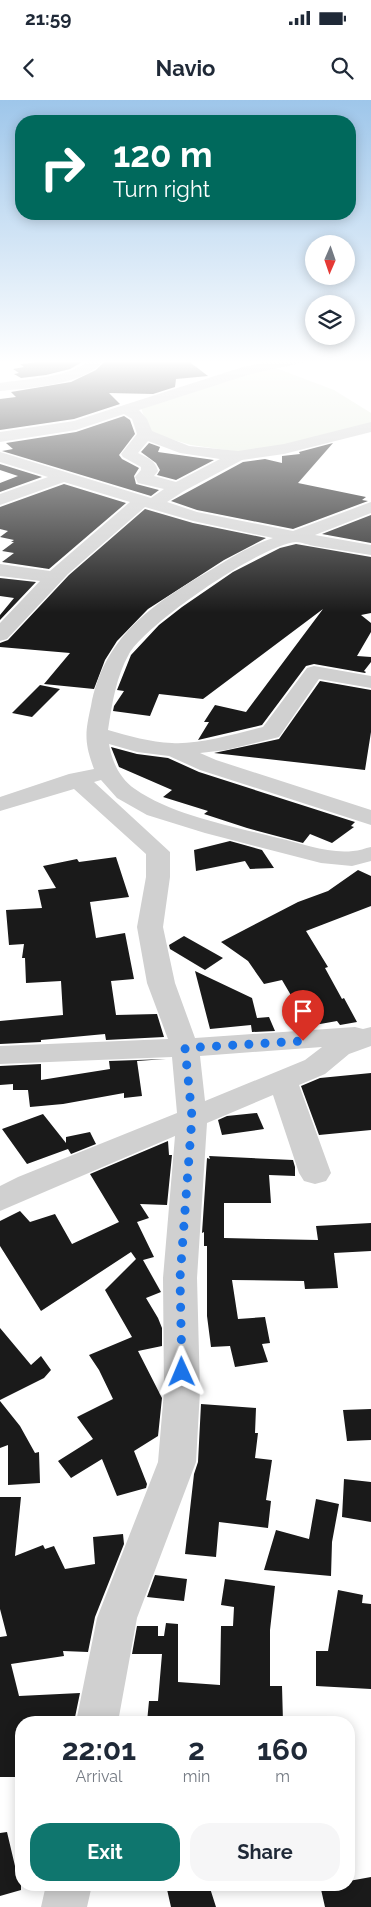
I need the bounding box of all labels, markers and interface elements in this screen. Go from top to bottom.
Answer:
text: 21:59 [25,7,72,29]
icon: back [15,54,43,82]
icon: search [328,54,356,82]
text: Navio [156,55,215,81]
text: 120 m [113,134,213,175]
icon: right [30,135,95,200]
text: Turn right [113,176,210,202]
north arrow [305,235,355,285]
map controls [305,235,355,345]
button: layers [305,295,355,345]
pin [282,990,324,1041]
icon: arrive [289,997,317,1025]
position arrow [155,1345,207,1397]
text: 22:01 [62,1732,136,1767]
text: 2 [188,1732,205,1767]
text: 160 [257,1732,308,1767]
text: Arrival [75,1767,122,1786]
text: min [183,1767,210,1786]
text: m [275,1767,290,1786]
button: Exit [30,1823,180,1881]
button: Share [190,1823,340,1881]

